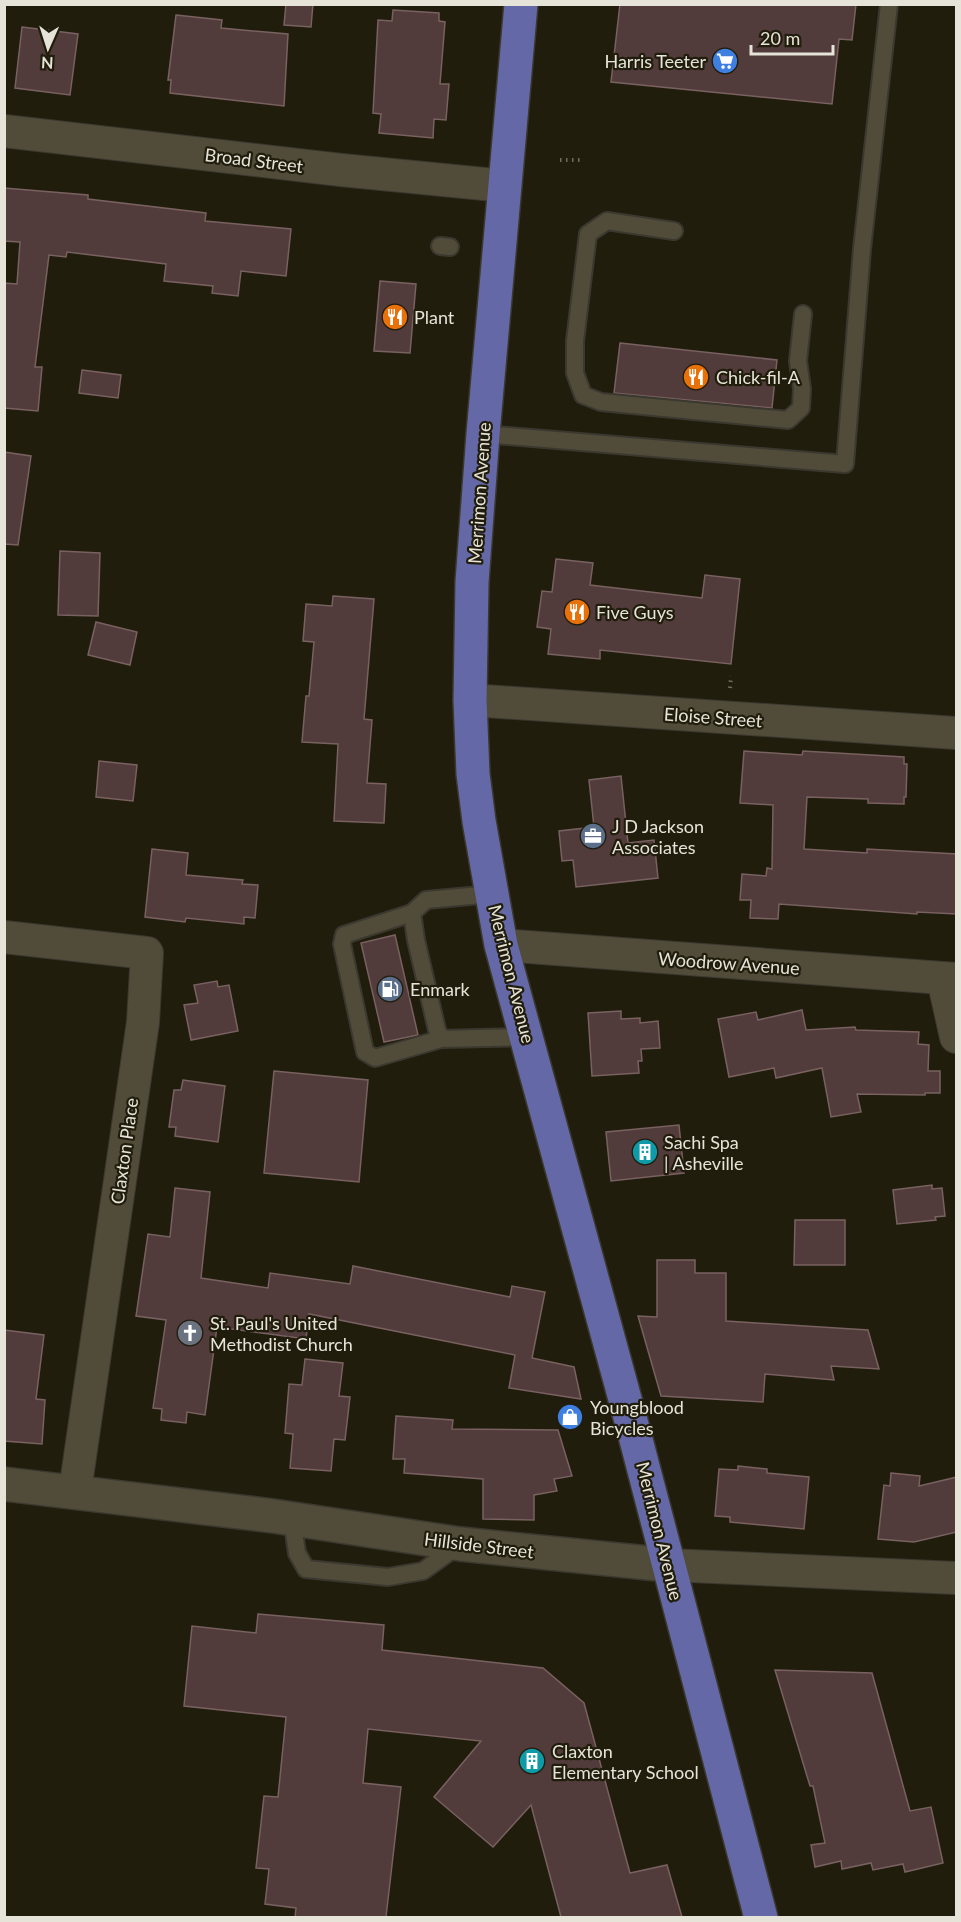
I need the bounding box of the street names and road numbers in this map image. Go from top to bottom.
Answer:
street label: Broad Street [204,143,305,177]
street label: Merrimon Avenue [463,421,495,565]
street label: Eloise Street [663,703,763,731]
street label: Merrimon Avenue [484,902,540,1046]
street label: Woodrow Avenue [658,947,800,979]
street label: Claxton Place [106,1096,142,1206]
street label: Merrimon Avenue [632,1459,688,1603]
street label: Hillside Street [423,1527,536,1563]

